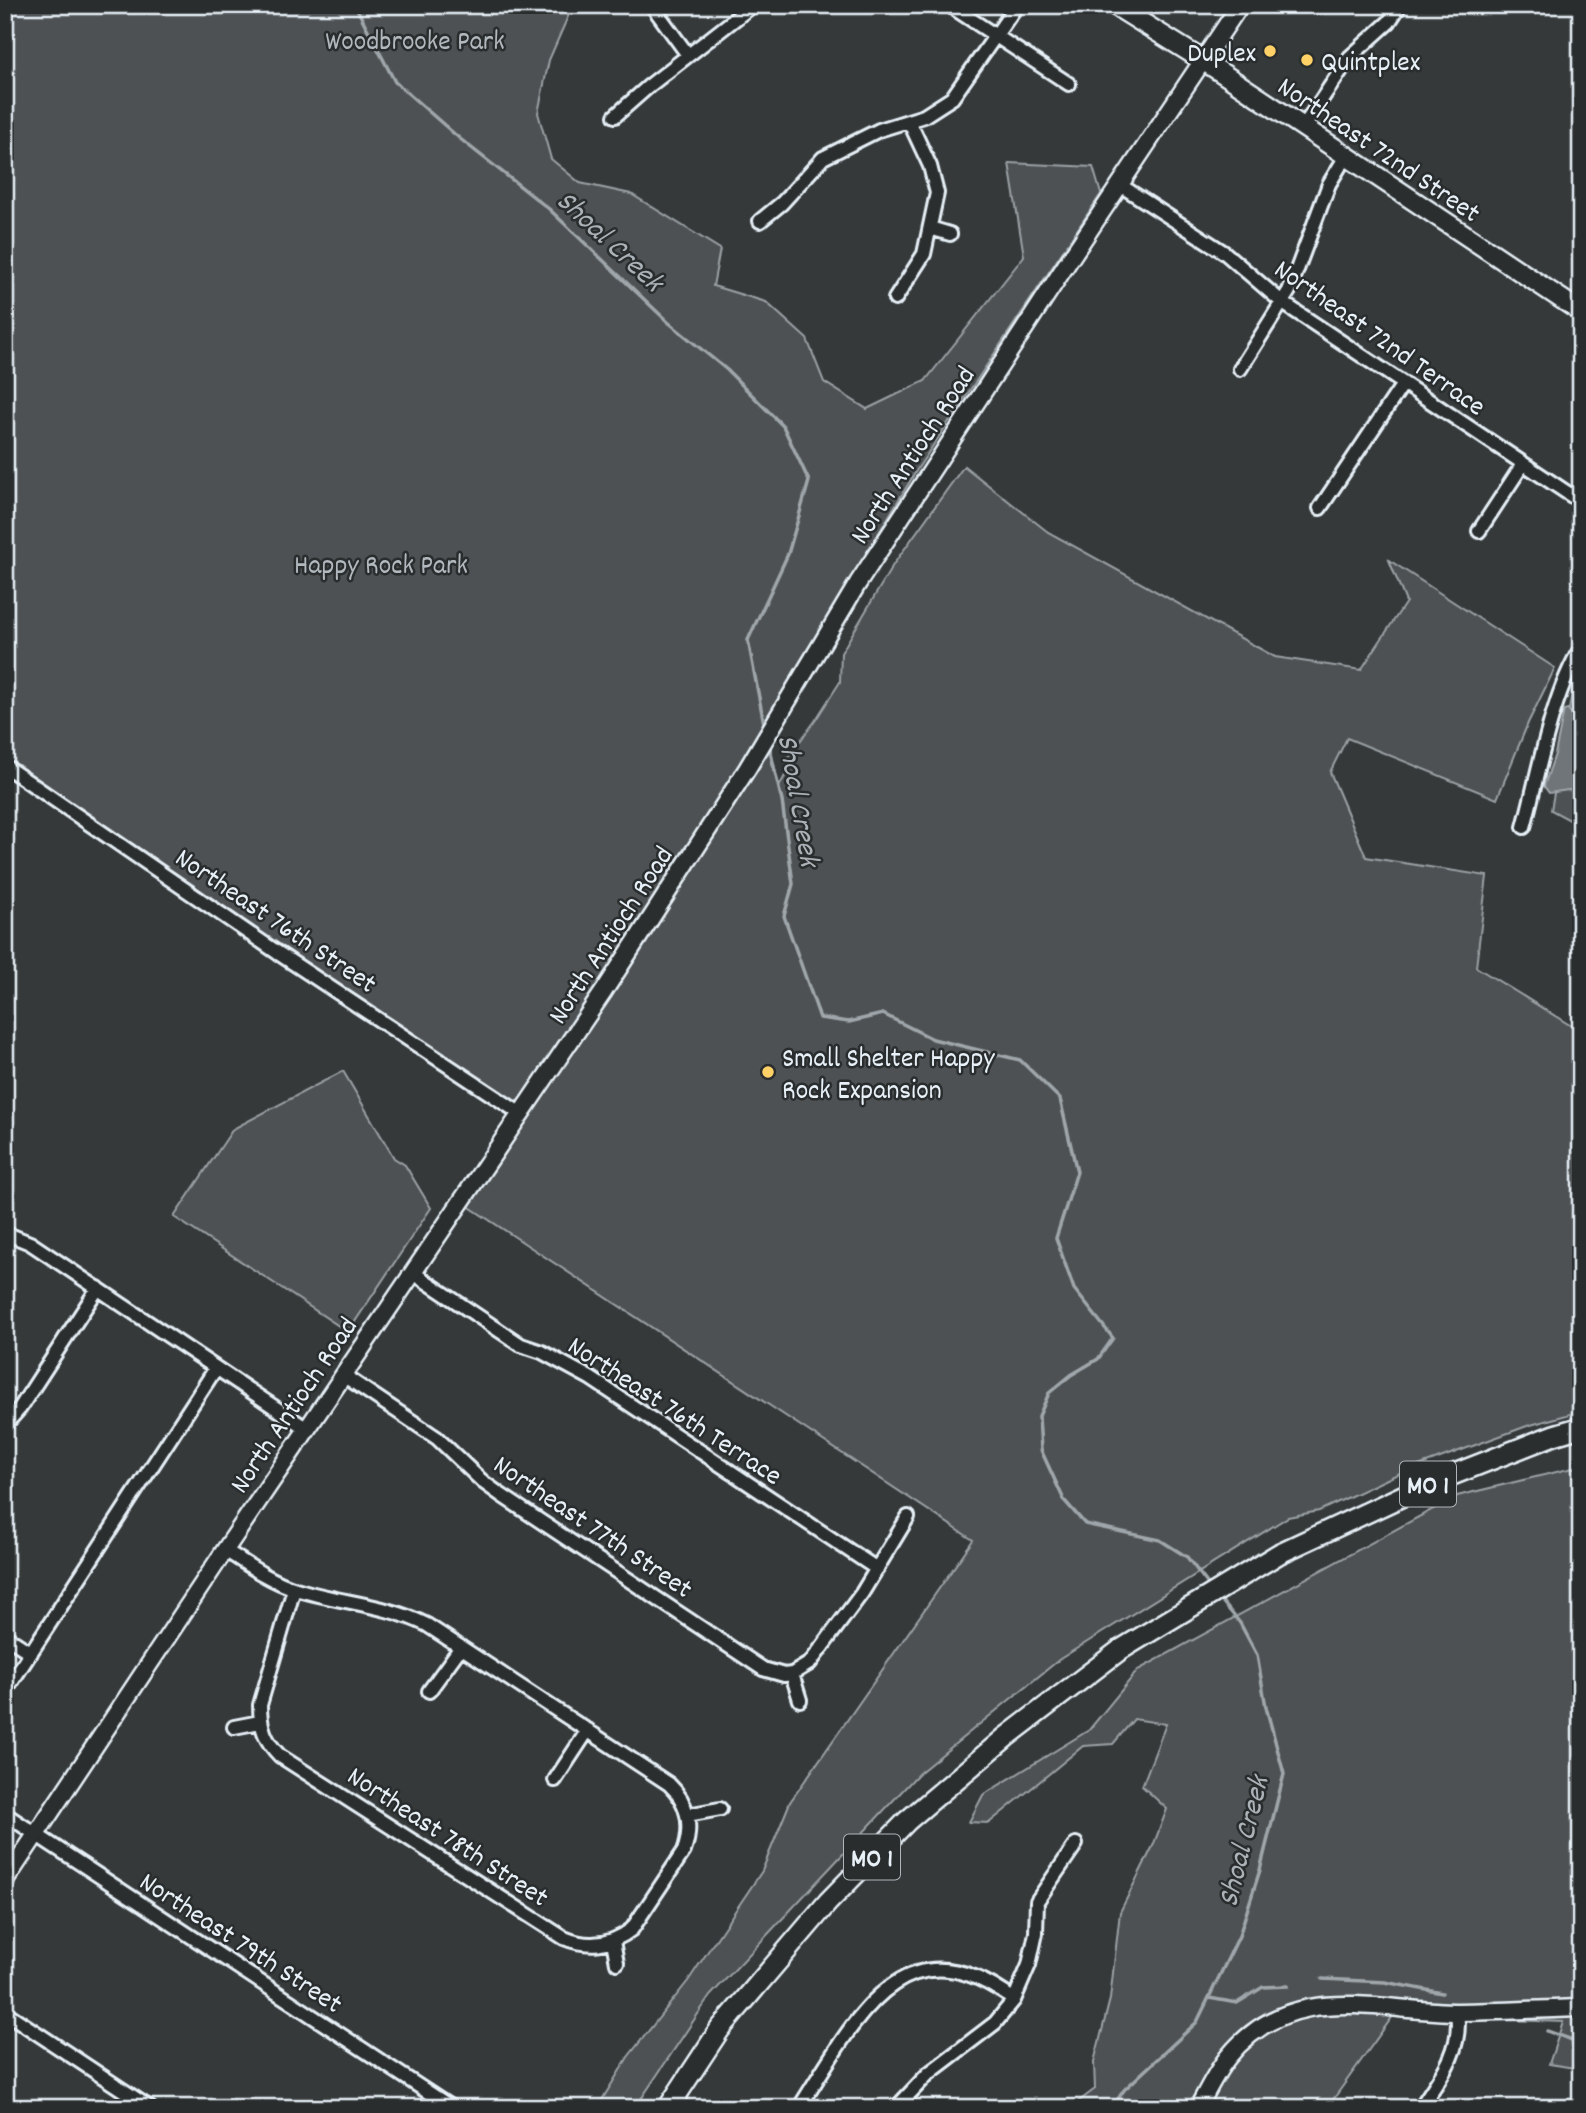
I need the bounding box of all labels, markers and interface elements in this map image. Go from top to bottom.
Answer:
park label: Woodbrooke Park [325,24,505,64]
place label: Duplex [1187,36,1256,76]
marker: Duplex [1262,43,1278,59]
place label: Quintplex [1321,45,1420,85]
marker: Quintplex [1299,52,1315,68]
street label: Northeast 72nd Street [1268,69,1487,235]
water label: Shoal Creek [545,182,673,306]
street label: Northeast 72nd Terrace [1264,252,1492,428]
street label: North Antioch Road [843,360,988,554]
park label: Happy Rock Park [294,548,468,588]
water label: Shoal Creek [763,732,829,873]
street label: North Antioch Road [541,840,686,1034]
street label: Northeast 76th Street [165,841,383,1006]
place label: Small Shelter Happy Rock Expansion [782,1041,995,1113]
marker: Small Shelter Happy Rock Expansion [760,1064,776,1080]
street label: North Antioch Road [222,1311,370,1503]
street label: Northeast 76th Terrace [558,1329,789,1498]
street label: Northeast 77th Street [483,1447,699,1611]
road number: MO 1 [1400,1462,1456,1506]
street label: Northeast 78th Street [338,1759,555,1920]
water label: Shoal Creek [1209,1770,1284,1912]
road number: MO 1 [844,1834,900,1880]
street label: Northeast 79th Street [130,1864,349,2026]

